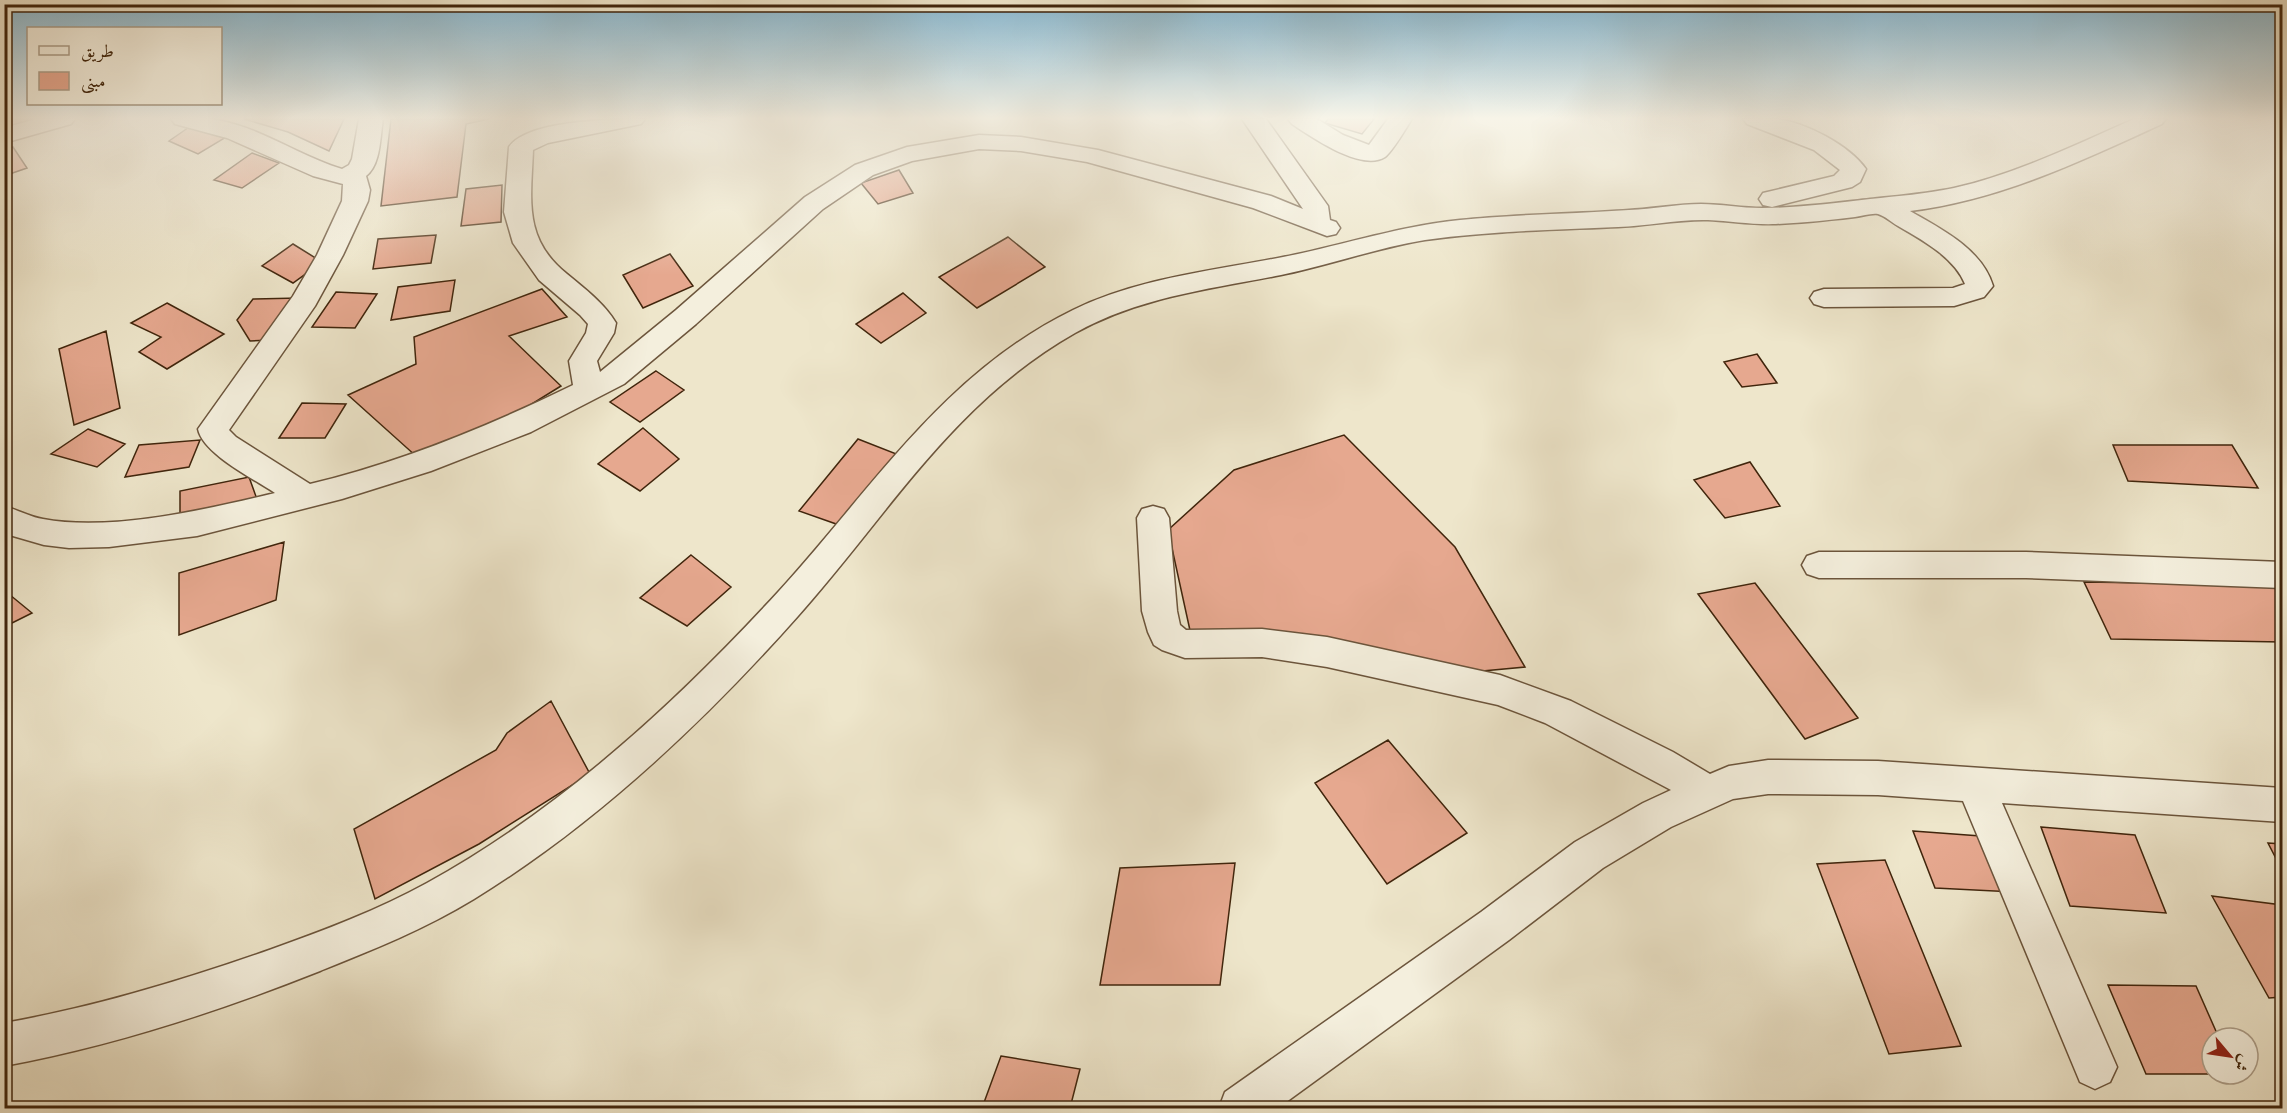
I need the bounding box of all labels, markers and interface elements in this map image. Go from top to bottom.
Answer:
legend [27,27,222,105]
text: طريق [81,39,114,64]
text: مبنى [81,69,106,94]
north arrow [2200,1026,2260,1086]
text: ش [2229,1051,2256,1075]

